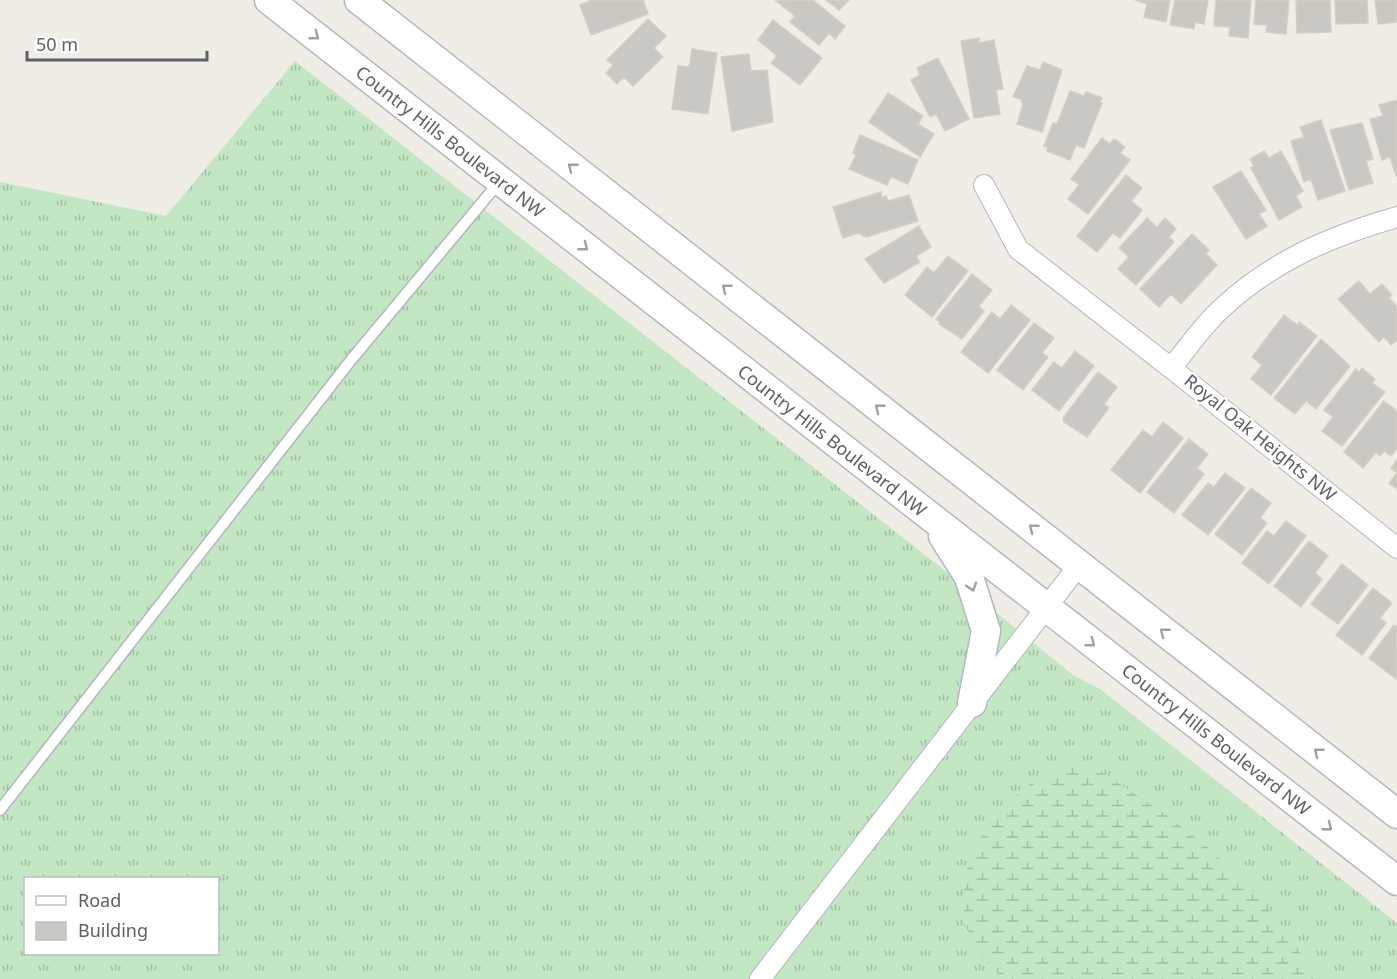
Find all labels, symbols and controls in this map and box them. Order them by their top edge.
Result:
scale bar [27,24,207,62]
one-way arrow [308,29,319,40]
text: 50 m [36,32,78,56]
street label: Country Hills Boulevard NW [351,60,550,223]
one-way arrow [568,164,579,175]
one-way arrow [577,239,588,250]
one-way arrow [722,284,733,295]
street label: Country Hills Boulevard NW [733,359,932,522]
street label: Royal Oak Heights NW [1180,368,1342,506]
one-way arrow [875,405,886,416]
one-way arrow [1028,525,1039,536]
one-way arrow [965,581,978,592]
one-way arrow [1160,628,1171,639]
one-way arrow [1084,636,1095,647]
street label: Country Hills Boulevard NW [1117,658,1316,821]
one-way arrow [1314,748,1325,759]
one-way arrow [1321,820,1332,831]
legend [24,877,219,955]
text: Road [78,888,121,912]
text: Building [78,918,148,942]

